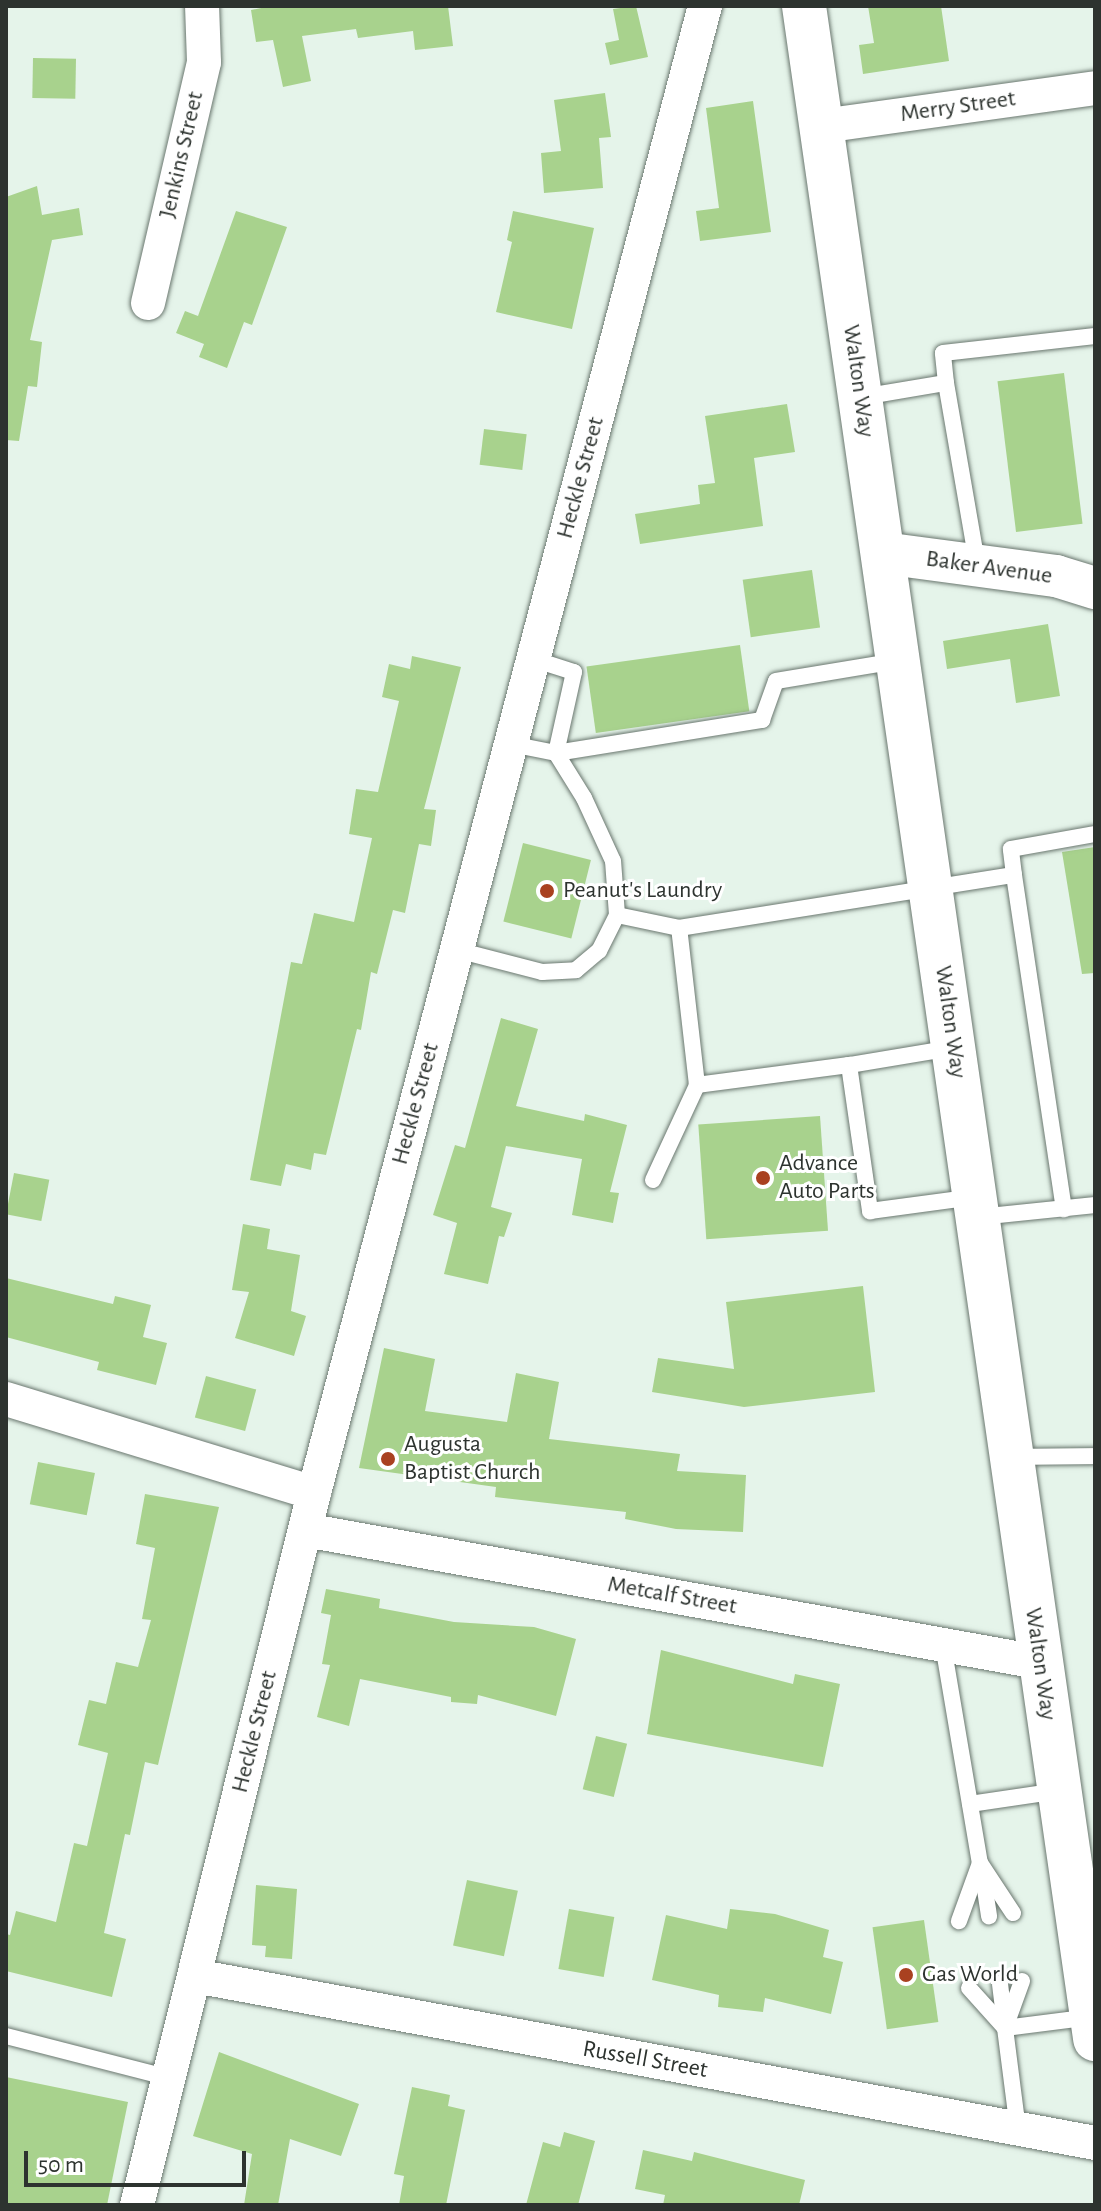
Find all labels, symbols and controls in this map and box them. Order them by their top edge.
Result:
street label: Merry Street [899,85,1017,129]
street label: Jenkins Street [153,89,211,221]
street label: Walton Way [836,323,880,439]
street label: Heckle Street [551,414,611,542]
street label: Baker Avenue [924,545,1054,591]
place label: Peanut's Laundry [563,877,722,905]
marker: Peanut's Laundry [538,882,556,900]
street label: Walton Way [928,964,972,1080]
street label: Heckle Street [386,1040,446,1168]
place label: Advance Auto Parts [779,1150,875,1206]
marker: Advance Auto Parts [754,1169,772,1187]
place label: Augusta Baptist Church [404,1431,541,1487]
marker: Augusta Baptist Church [379,1450,397,1468]
street label: Metcalf Street [605,1570,739,1622]
street label: Walton Way [1018,1606,1062,1722]
street label: Heckle Street [226,1668,284,1796]
place label: Gas World [922,1961,1018,1989]
marker: Gas World [897,1966,915,1984]
street label: Russell Street [580,2035,710,2085]
scale bar [28,2135,250,2185]
text: 50 m [38,2153,84,2177]

